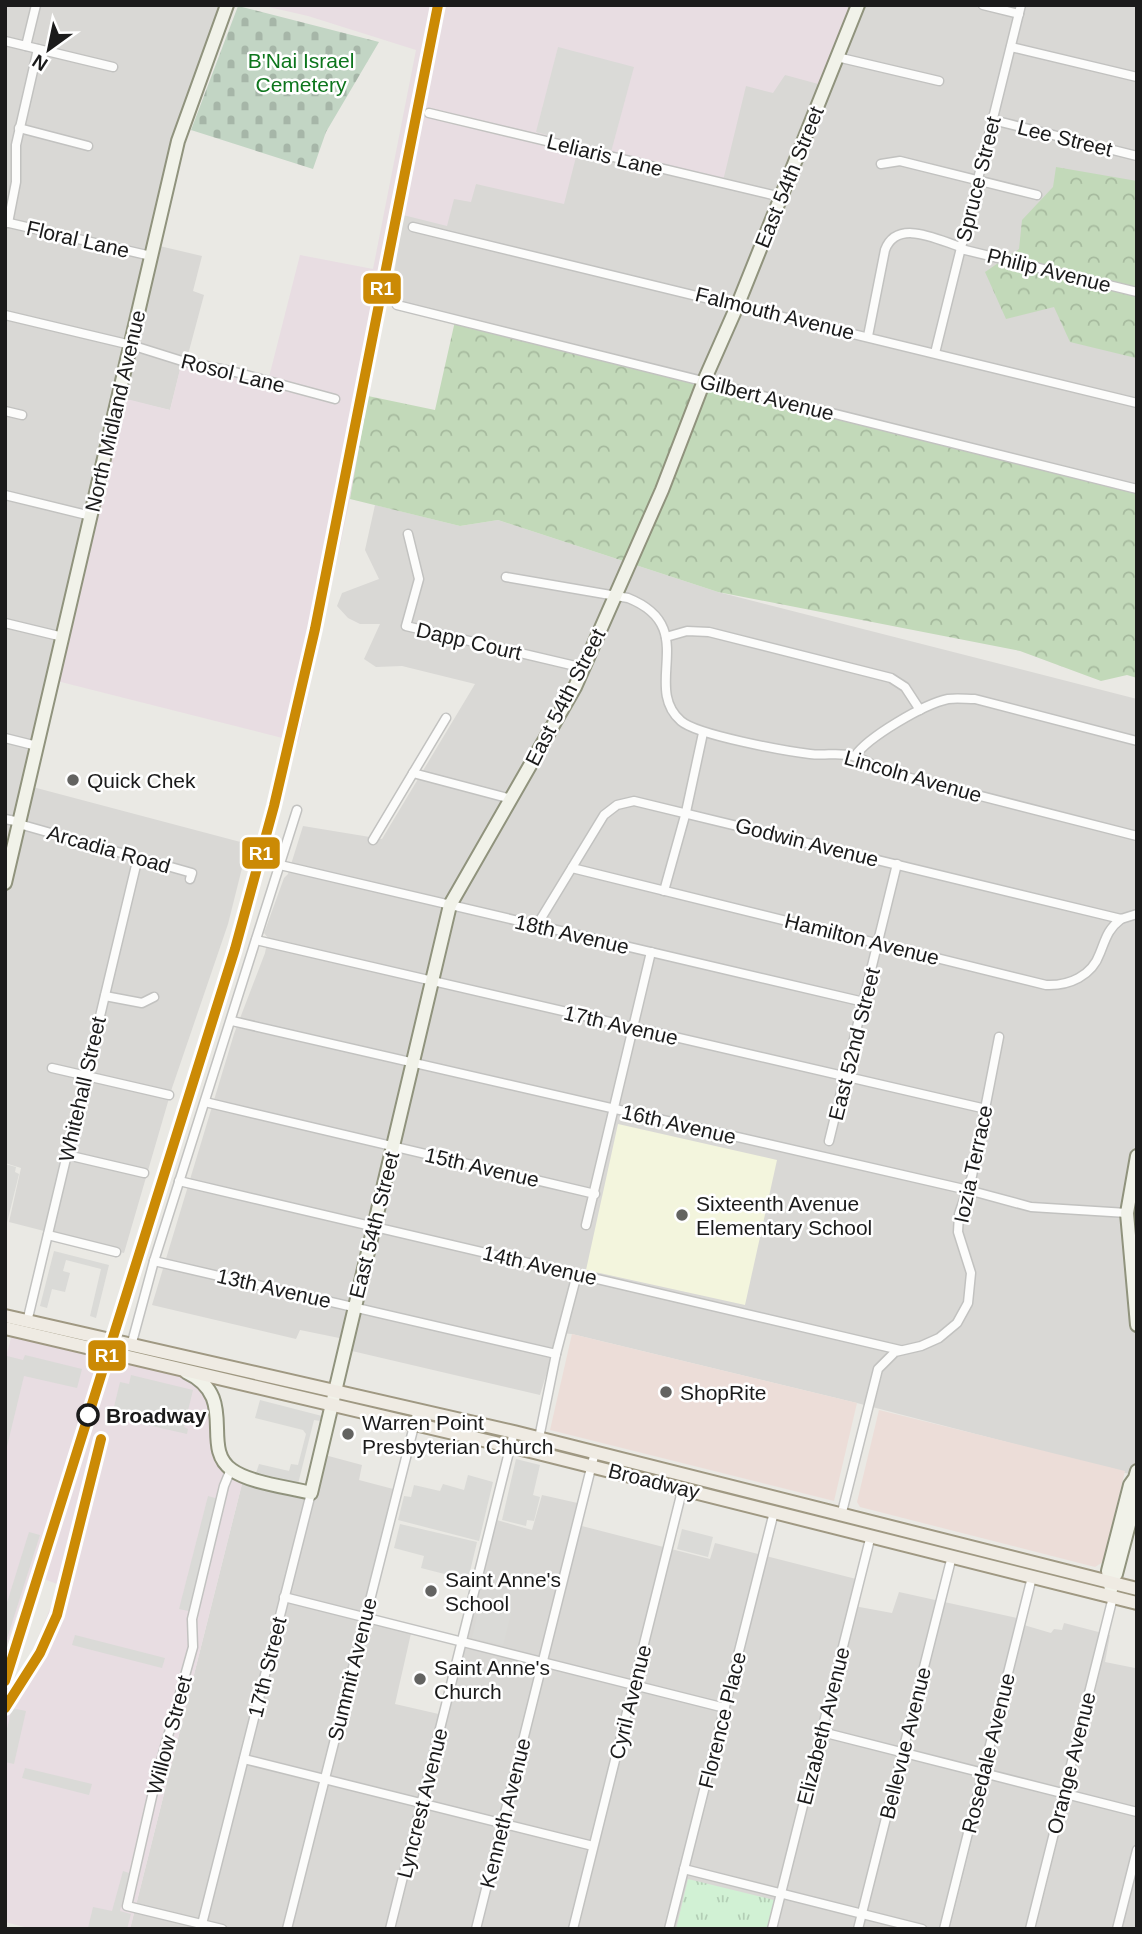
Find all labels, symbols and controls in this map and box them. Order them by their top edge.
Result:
north arrow [14,14,84,84]
park label: B'Nai Israel Cemetery [248,49,354,96]
text: N [29,50,51,75]
street label: East 54th Street [750,103,828,251]
street label: Spruce Street [951,114,1005,244]
street label: Lee Street [1015,115,1115,161]
street label: Leliaris Lane [544,129,666,181]
street label: Floral Lane [24,216,132,262]
street label: Philip Avenue [985,243,1113,297]
line badge: R1 [362,272,402,305]
text: R1 [370,278,395,299]
street label: Falmouth Avenue [693,282,857,344]
street label: North Midland Avenue [81,308,149,514]
street label: Rosol Lane [179,349,287,397]
street label: Gilbert Avenue [698,369,836,425]
street label: Dapp Court [414,618,524,664]
street label: East 54th Street [521,625,610,769]
street label: Lincoln Avenue [842,745,984,807]
place label: Quick Chek [87,769,196,792]
marker: Quick Chek [65,772,81,788]
street label: Godwin Avenue [733,813,881,871]
street label: Arcadia Road [45,820,173,878]
line badge: R1 [241,836,281,870]
text: R1 [249,843,274,864]
street label: Hamilton Avenue [782,909,942,969]
street label: 18th Avenue [513,910,631,958]
street label: East 52nd Street [824,965,884,1123]
street label: 17th Avenue [562,1001,680,1049]
street label: Whitehall Street [54,1014,110,1164]
street label: 16th Avenue [620,1100,738,1148]
street label: Iozia Terrace [949,1103,997,1225]
street label: 15th Avenue [423,1143,541,1191]
street label: East 54th Street [345,1149,403,1301]
place label: Sixteenth Avenue Elementary School [696,1192,872,1239]
marker: Sixteenth Avenue Elementary School [674,1207,690,1223]
street label: 14th Avenue [481,1241,599,1289]
street label: 13th Avenue [215,1264,333,1312]
line badge: R1 [87,1339,127,1372]
text: R1 [95,1345,120,1366]
place label: ShopRite [680,1381,766,1404]
marker: ShopRite [658,1384,674,1400]
marker: Broadway [77,1404,99,1426]
place label: Broadway [106,1404,207,1427]
place label: Warren Point Presbyterian Church [362,1411,553,1458]
marker: Warren Point Presbyterian Church [340,1426,356,1442]
street label: Broadway [606,1459,703,1504]
place label: Saint Anne's School [445,1568,561,1615]
marker: Saint Anne's School [423,1583,439,1599]
street label: Summit Avenue [323,1595,381,1743]
street label: 17th Street [243,1614,291,1720]
street label: Cyril Avenue [605,1642,655,1762]
street label: Elizabeth Avenue [792,1645,854,1807]
street label: Florence Place [694,1649,750,1791]
place label: Saint Anne's Church [434,1656,550,1703]
street label: Bellevue Avenue [875,1664,935,1822]
marker: Saint Anne's Church [412,1671,428,1687]
street label: Rosedale Avenue [957,1671,1019,1835]
street label: Willow Street [142,1673,196,1797]
street label: Orange Avenue [1042,1690,1100,1836]
street label: Lyncrest Avenue [392,1725,452,1881]
street label: Kenneth Avenue [475,1736,535,1890]

